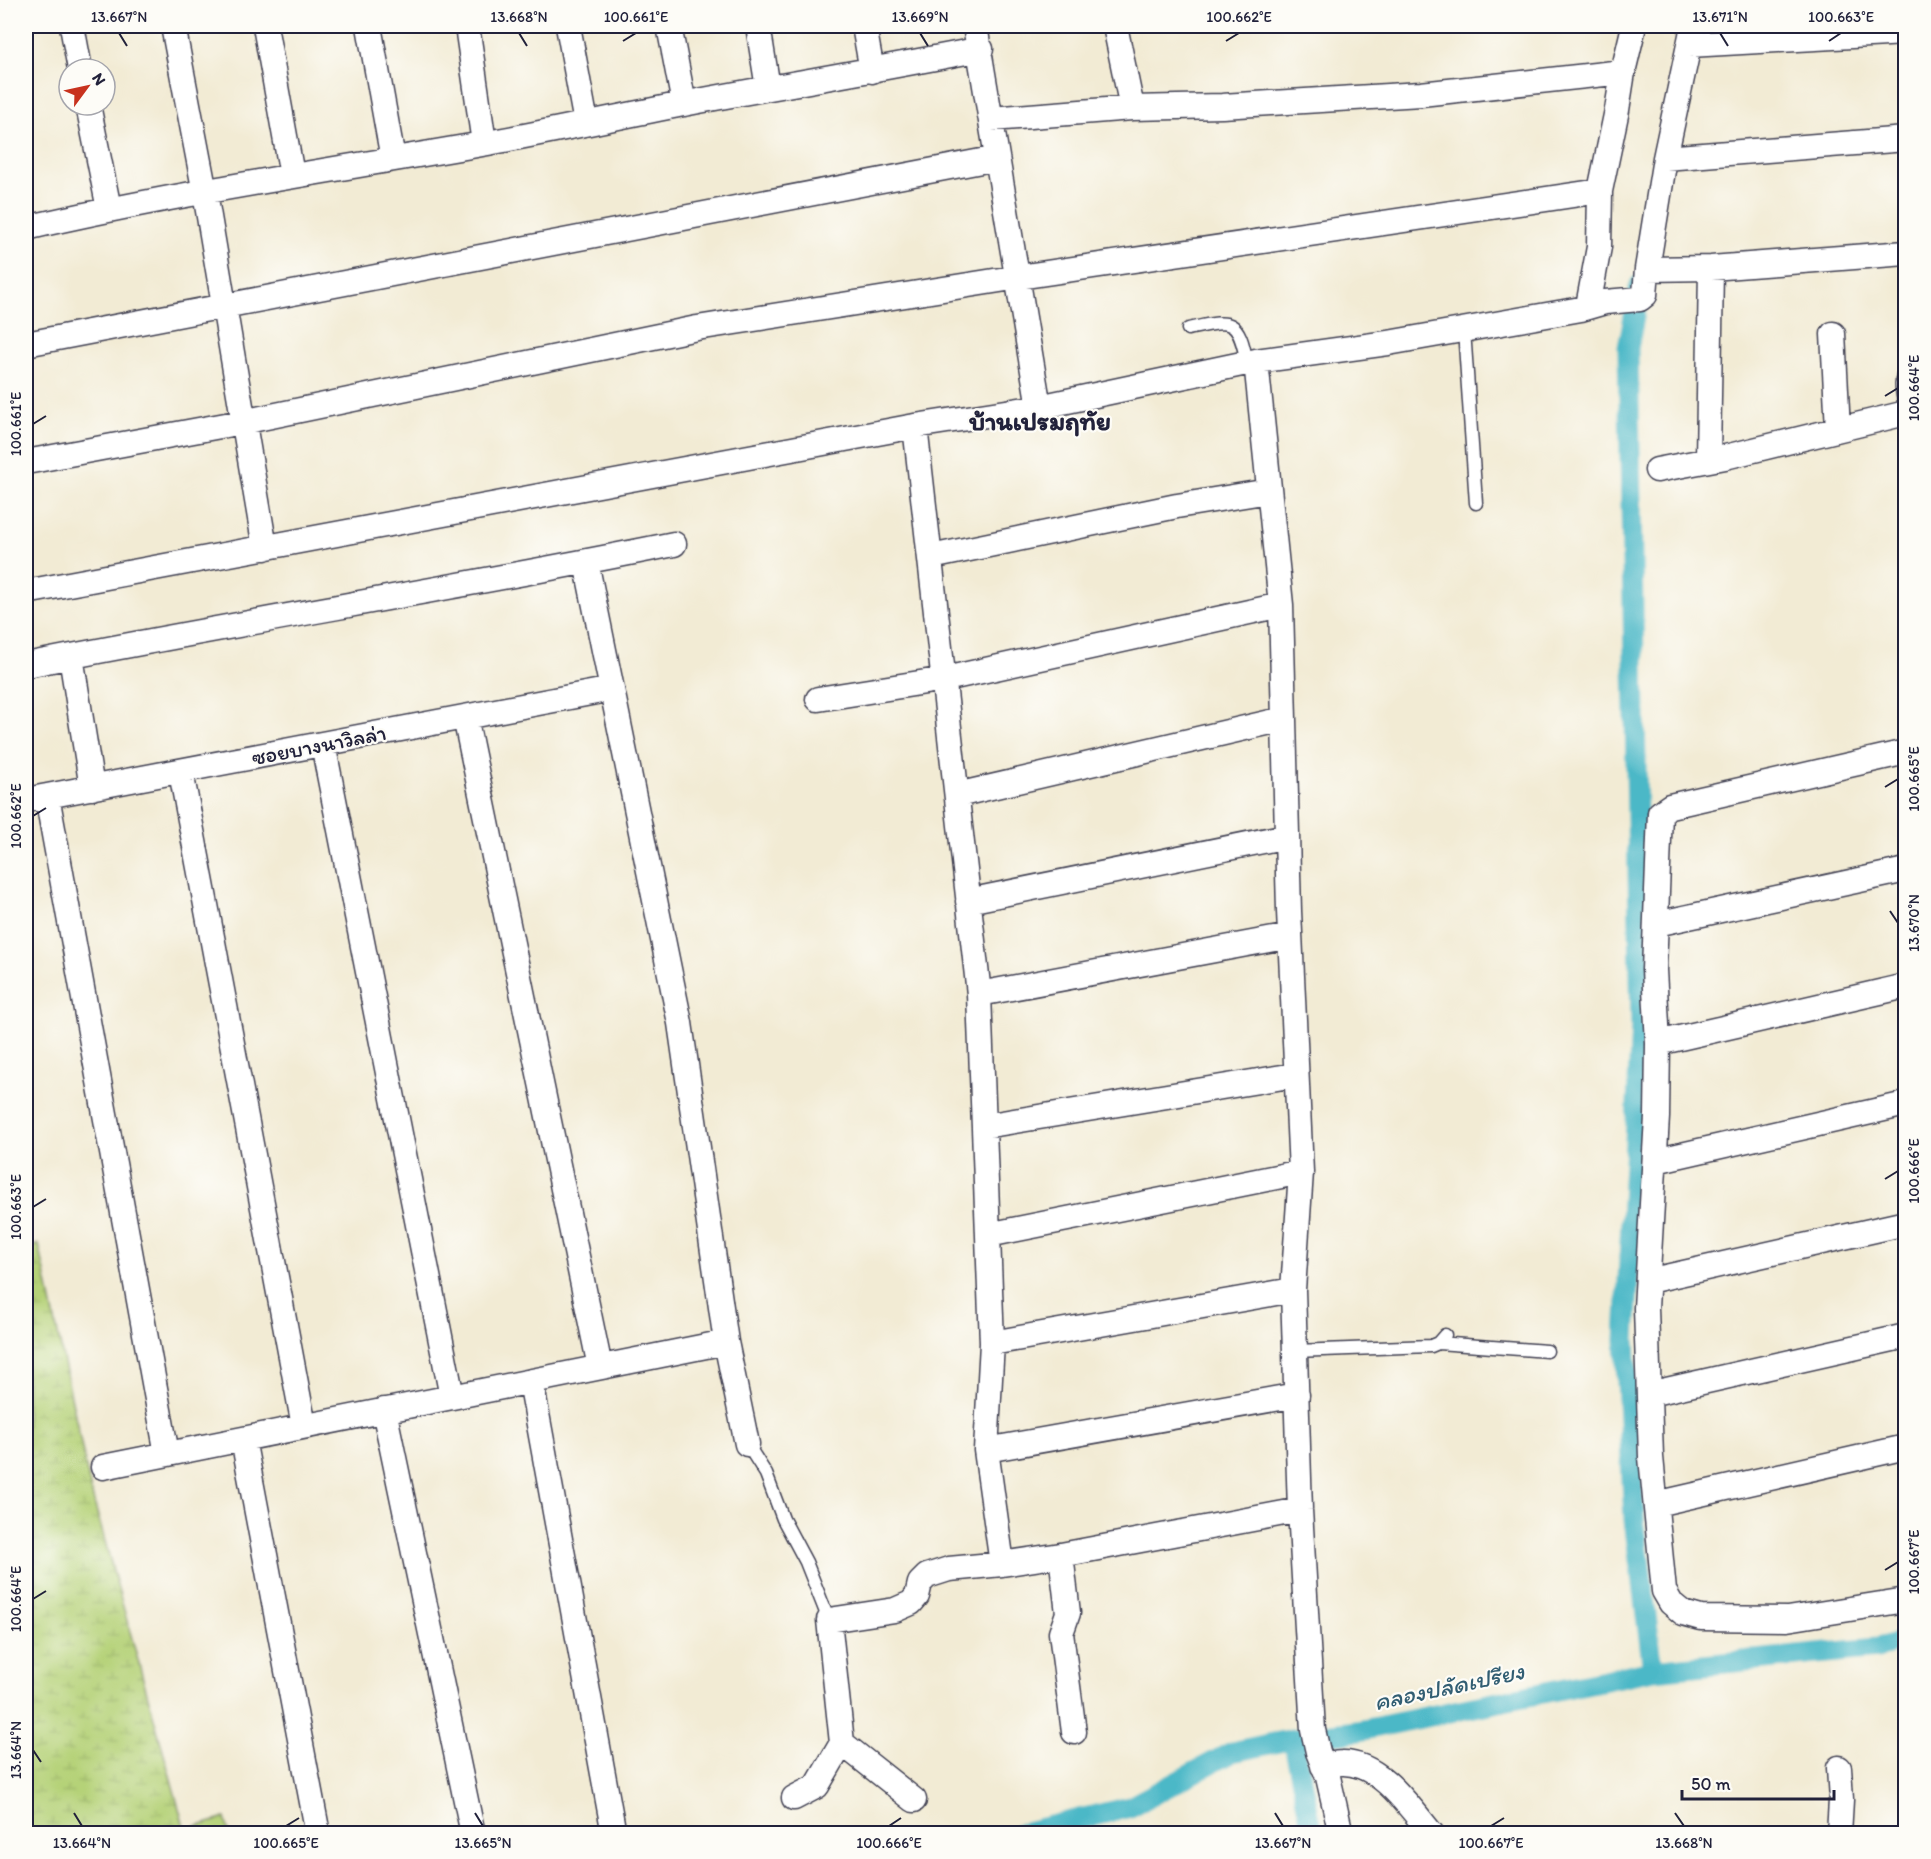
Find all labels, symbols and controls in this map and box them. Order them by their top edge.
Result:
text: 13.667°N [91,8,147,26]
text: 13.668°N [490,8,548,26]
text: 100.661°E [604,8,668,26]
text: 13.669°N [891,8,949,26]
text: 100.662°E [1206,8,1272,26]
text: 13.671°N [1692,8,1748,26]
text: 100.663°E [1808,8,1874,26]
north arrow [57,57,117,117]
text: N [88,69,110,89]
text: 100.664°E [1905,355,1923,421]
text: 100.661°E [7,392,25,456]
district label: บ้านเปรมฤทัย [968,405,1111,437]
street label: ซอยบางนาวิลล่า [249,719,389,771]
text: 100.665°E [1905,746,1923,812]
text: 100.662°E [7,783,25,849]
text: 13.670°N [1905,894,1923,952]
text: 100.666°E [1905,1138,1923,1204]
text: 100.663°E [7,1174,25,1240]
text: 100.667°E [1905,1529,1923,1595]
text: 100.664°E [7,1566,25,1632]
water label: คลองปลัดเปรียง [1371,1656,1527,1716]
text: 13.664°N [7,1721,25,1779]
scale bar [1682,1763,1834,1801]
text: 50 m [1691,1773,1731,1795]
text: 13.664°N [53,1834,111,1852]
text: 100.665°E [253,1834,319,1852]
text: 13.665°N [454,1834,512,1852]
text: 100.666°E [856,1834,922,1852]
text: 13.667°N [1255,1834,1311,1852]
text: 100.667°E [1458,1834,1524,1852]
text: 13.668°N [1655,1834,1713,1852]

